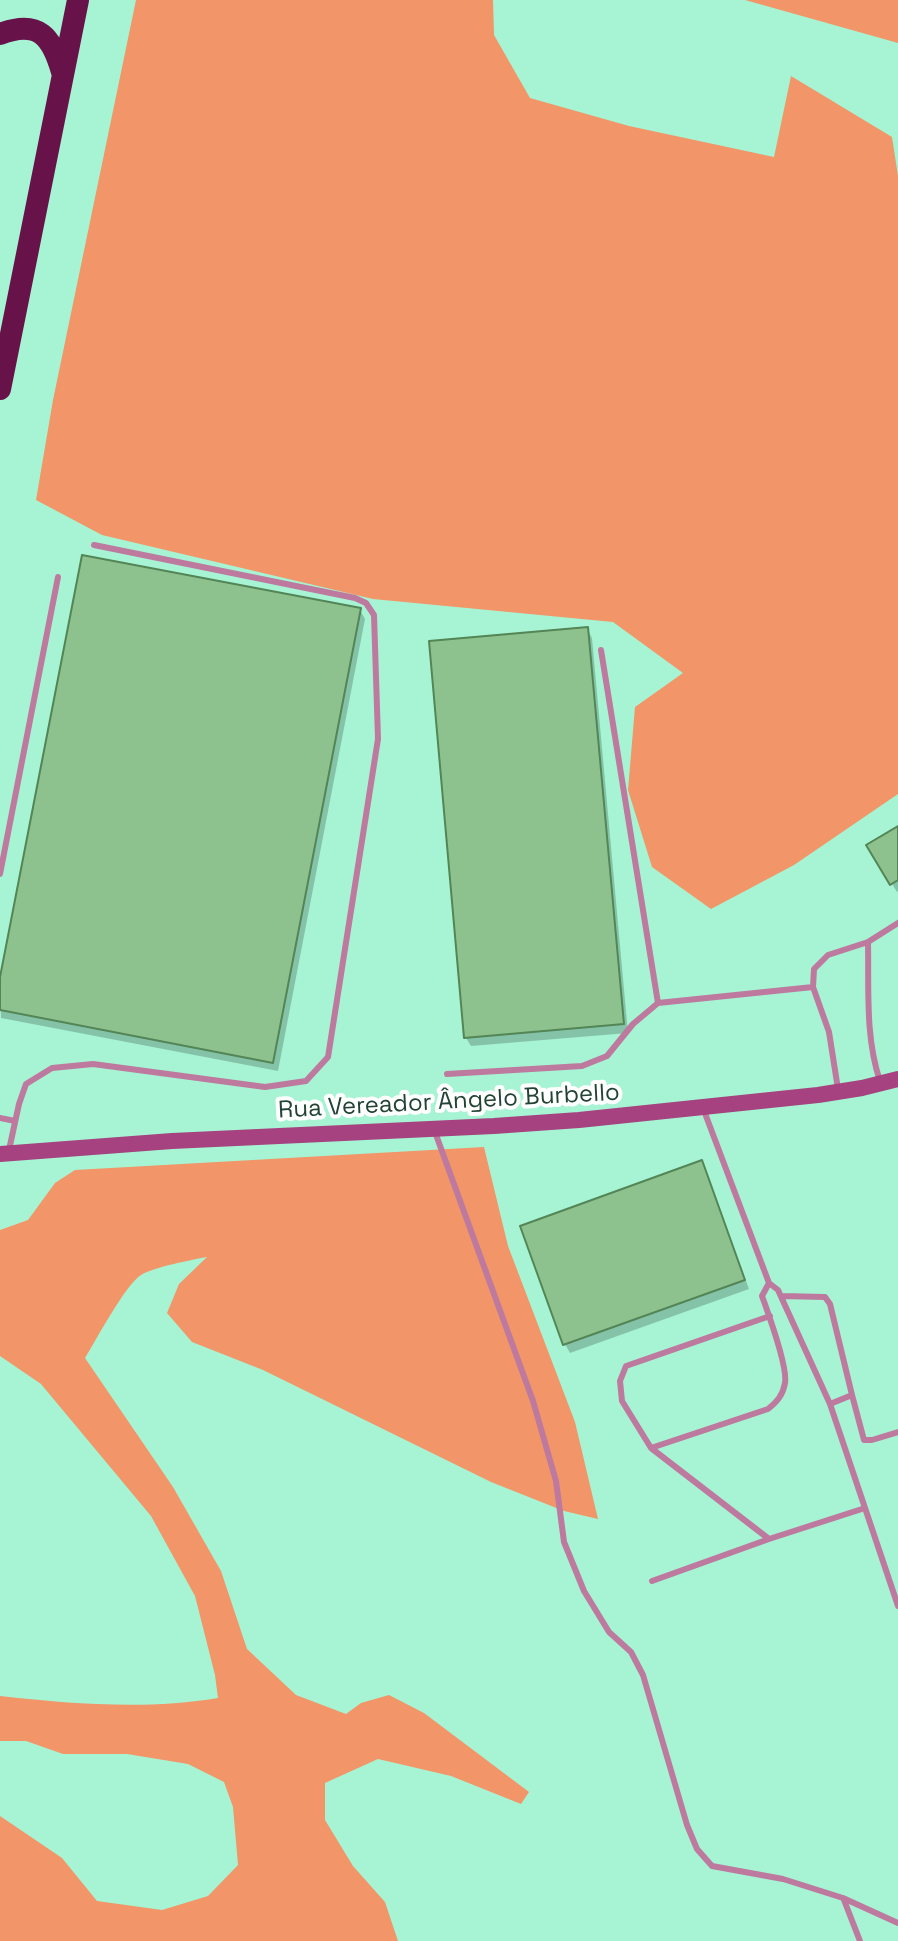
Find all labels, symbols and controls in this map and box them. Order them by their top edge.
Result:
street label: Rua Vereador Ângelo Burbello [278,1079,620,1125]

